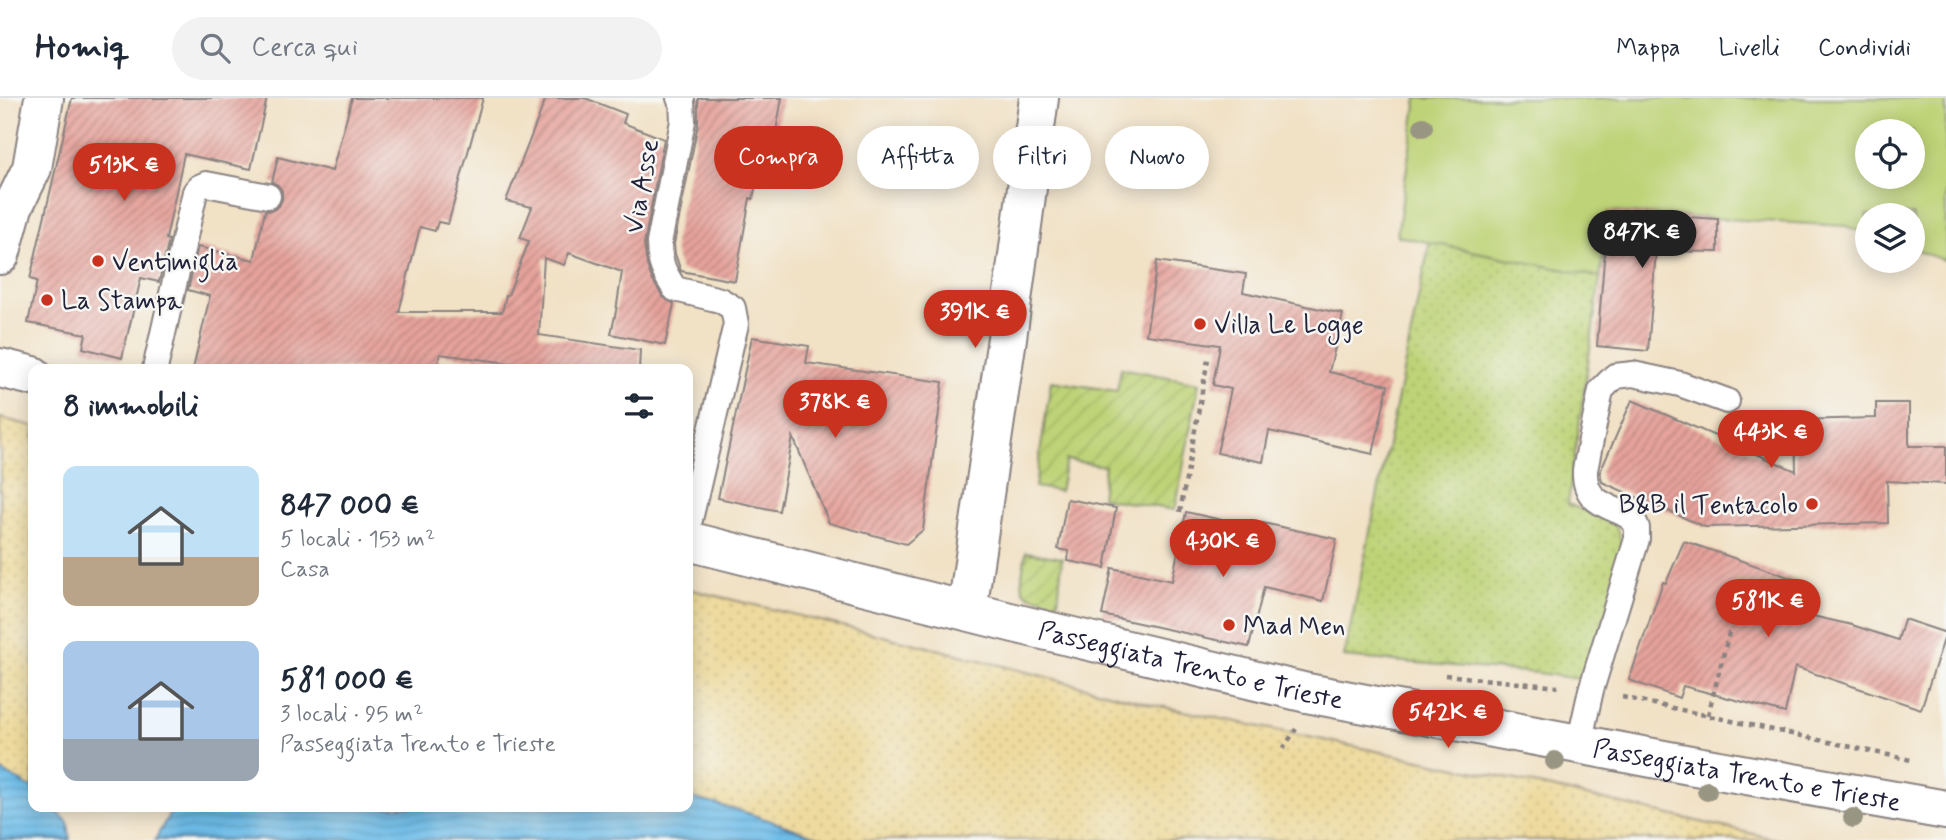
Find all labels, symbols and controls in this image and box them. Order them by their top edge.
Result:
search box [172,17,662,80]
text: Homiq [35,26,130,70]
icon: search [196,29,234,67]
text: Cerca qui [252,31,358,65]
text: Mappa [1616,33,1680,64]
text: Livelli [1718,33,1780,64]
text: Condividi [1818,33,1911,64]
map controls [1855,119,1925,273]
button: locate [1855,119,1925,189]
chip: Compra [714,126,843,189]
chip: Affitta [857,126,979,189]
chip: Filtri [993,126,1091,189]
chip: Nuovo [1105,126,1209,189]
street label: Via Asse [618,136,668,236]
pin: 513K € [67,144,181,203]
text: 513K € [89,151,159,181]
button: layers [1855,203,1925,273]
pin: 847K € [1585,211,1699,270]
text: 847K € [1603,218,1681,248]
place label: Ventimiglia [112,246,239,283]
marker: Ventimiglia [90,253,106,269]
place label: La Stampa [61,285,182,319]
pin: 391K € [918,290,1032,350]
marker: La Stampa [39,292,55,308]
text: 391K € [940,298,1010,328]
place label: Villa Le Logge [1214,309,1364,345]
marker: Villa Le Logge [1192,316,1208,332]
pin: 378K € [778,380,892,440]
text: 8 immobili [63,387,199,426]
icon: filters [620,387,658,425]
text: 378K € [799,388,871,418]
pin: 443K € [1714,410,1828,470]
text: 443K € [1734,418,1808,448]
text: 847 000 € [280,486,420,525]
place label: B&B il Tentacolo [1619,489,1798,523]
icon: home [119,494,203,578]
marker: B&B il Tentacolo [1804,496,1820,512]
pin: 430K € [1166,519,1280,579]
text: 5 locali · 153 m² [280,525,435,555]
text: 430K € [1186,527,1260,557]
text: Casa [280,555,330,585]
pin: 581K € [1711,580,1825,639]
text: 581K € [1732,587,1804,617]
place label: Mad Men [1243,610,1345,644]
street label: Passeggiata Trento e Trieste [1035,614,1346,718]
marker: Mad Men [1221,617,1237,633]
text: 581 000 € [280,661,414,700]
icon: home [119,669,203,753]
pin: 542K € [1391,690,1505,750]
text: 542K € [1408,698,1488,728]
text: 3 locali · 95 m² [280,700,423,730]
text: Passeggiata Trento e Trieste [280,730,556,760]
street label: Passeggiata Trento e Trieste [1590,732,1903,821]

